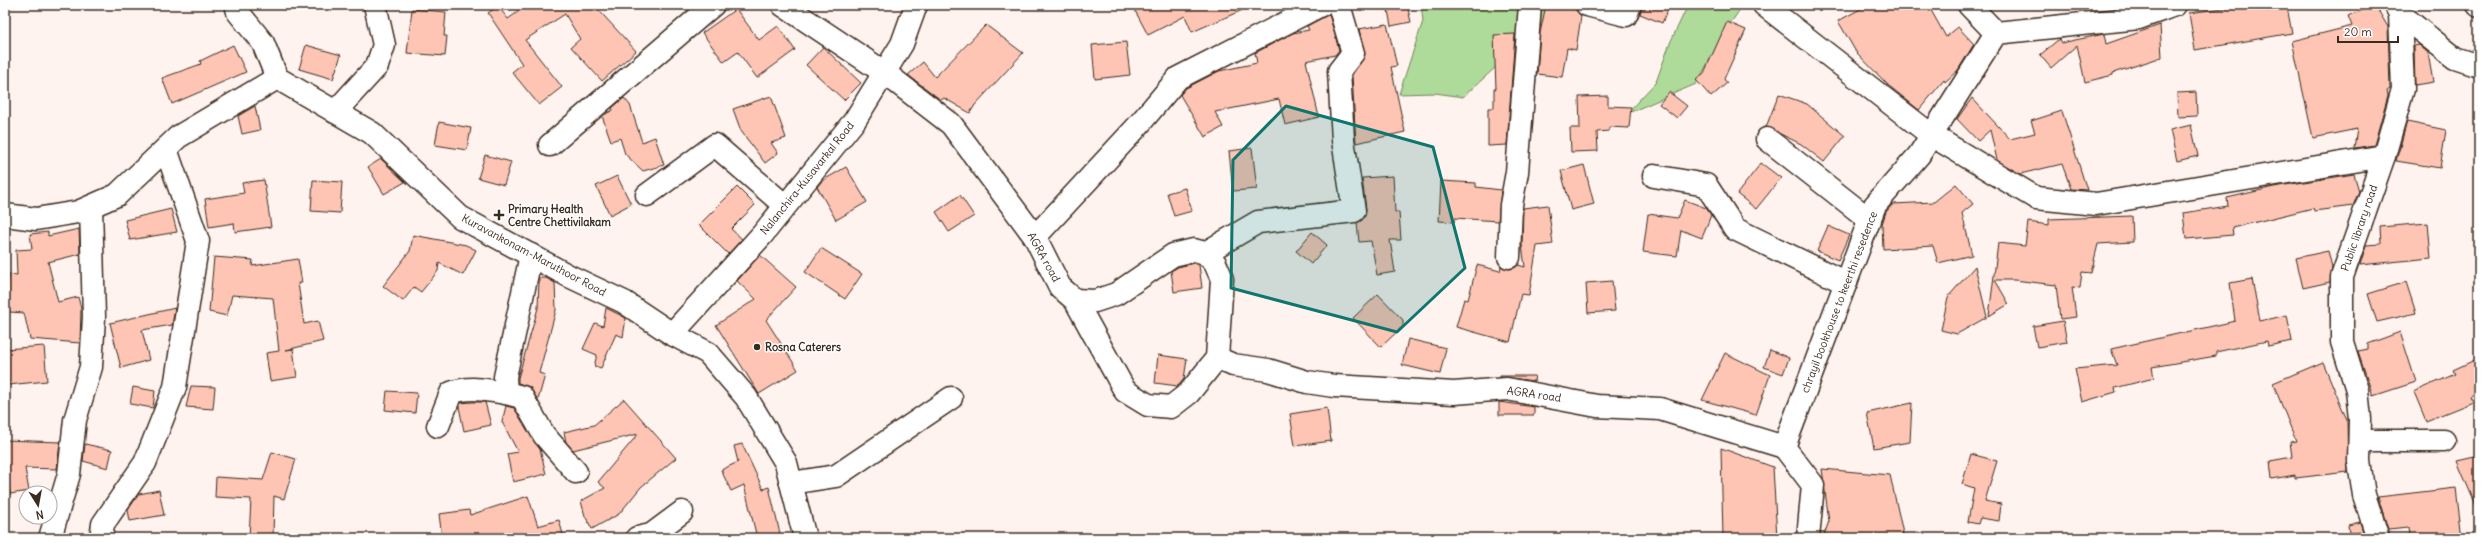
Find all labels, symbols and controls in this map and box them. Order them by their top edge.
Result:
scale bar [2338,18,2398,44]
text: 20 m [2344,24,2372,39]
street label: Nalanchira-Kusavarkal Road [757,118,857,237]
street label: Public library road [2338,182,2381,273]
place label: Primary Health Centre Chettivilakam [508,202,611,229]
marker: Primary Health Centre Chettivilakam [493,209,505,221]
street label: chrayil bookhouse to keerthi resedence [1798,209,1880,395]
street label: Kuravankonam-Maruthoor Road [459,211,609,299]
street label: AGRA road [1025,230,1064,285]
place label: Rosna Caterers [765,340,841,354]
marker: Rosna Caterers [752,342,762,352]
street label: AGRA road [1506,383,1563,405]
north arrow [18,485,58,525]
text: N [35,507,45,522]

